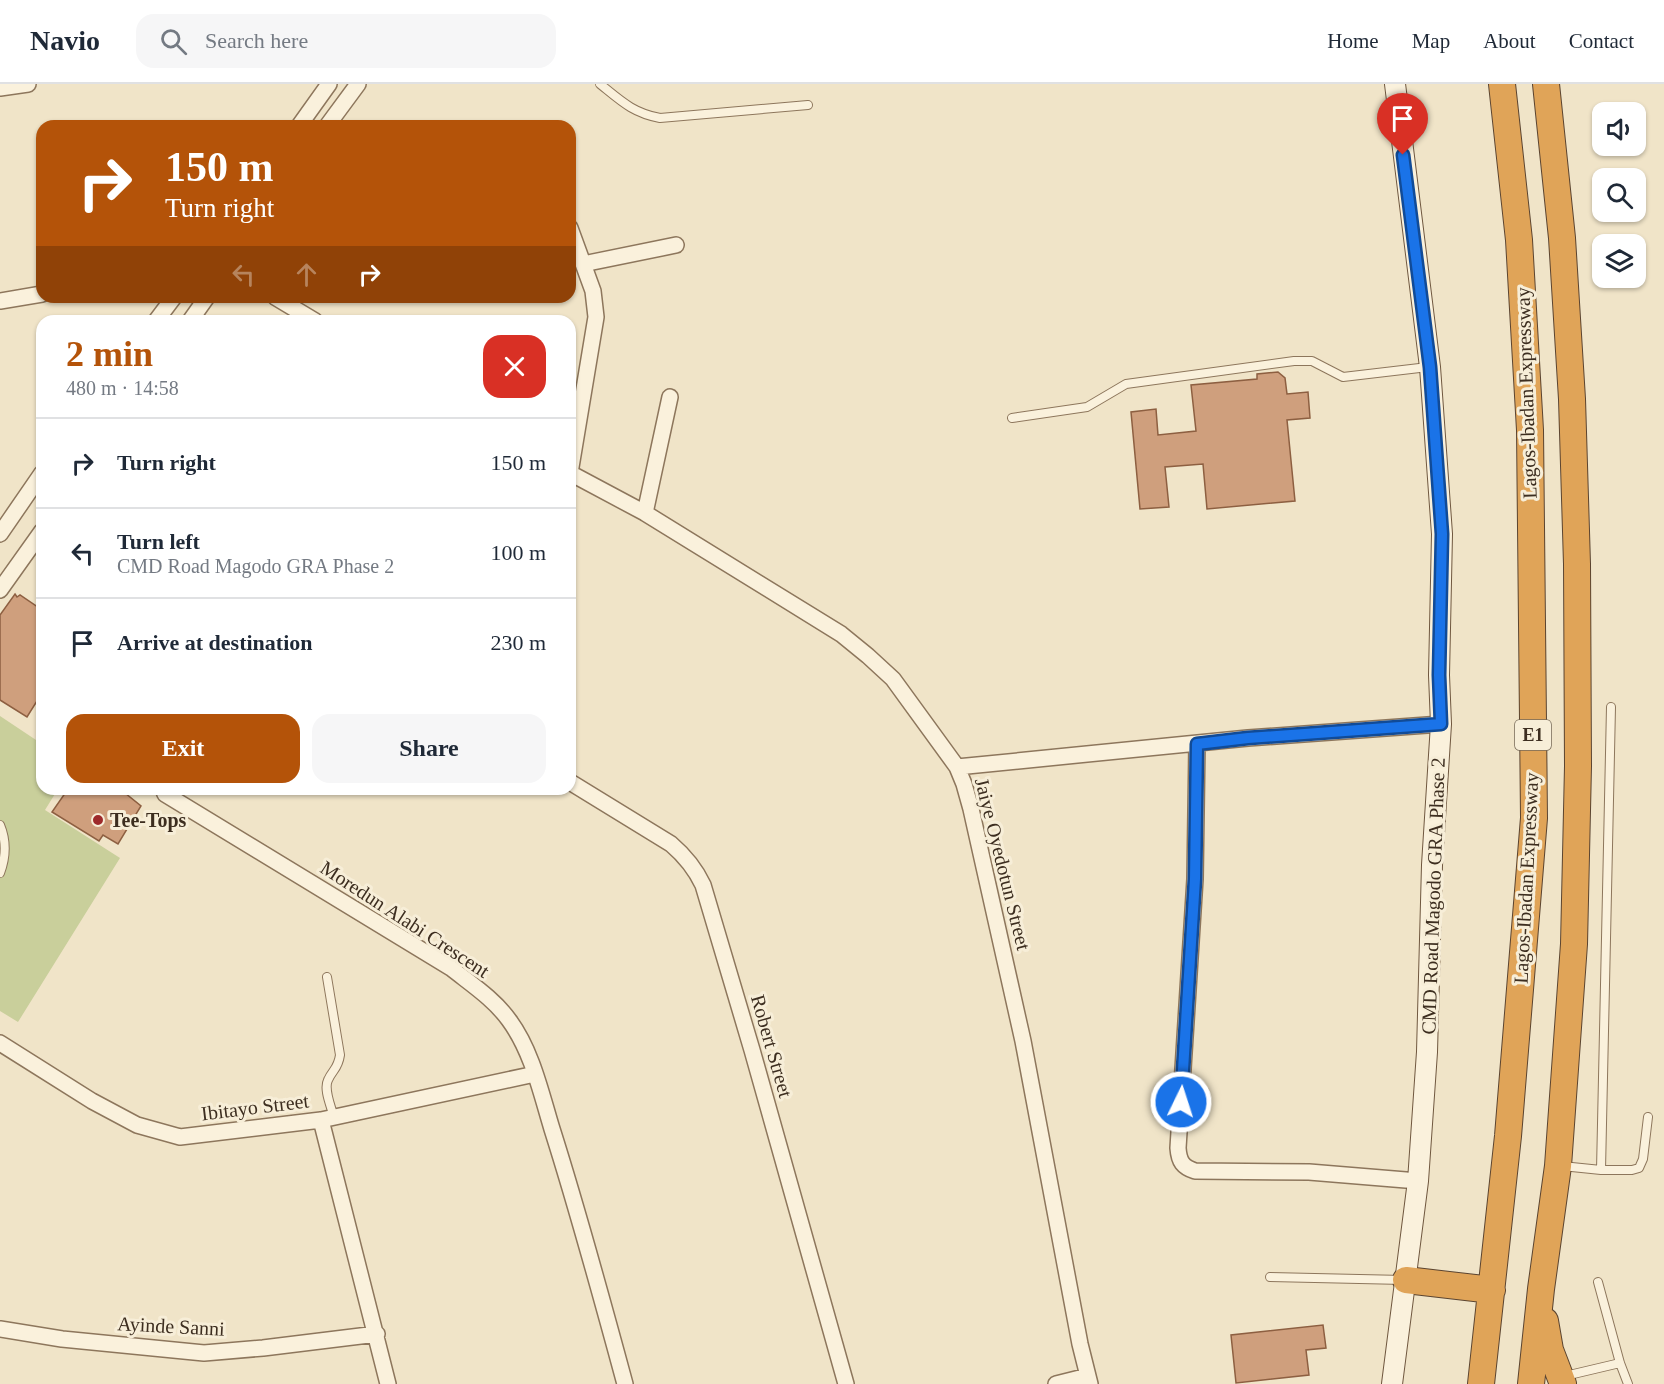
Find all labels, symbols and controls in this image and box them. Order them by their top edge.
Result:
search box [136,14,556,68]
text: Navio [30,25,100,56]
icon: search [157,25,190,58]
text: Search here [205,28,308,53]
text: Home [1327,29,1379,53]
text: Map [1412,29,1450,53]
text: About [1483,29,1536,53]
text: Contact [1569,29,1634,53]
pin [1377,93,1428,155]
icon: arrive [1386,102,1419,135]
map controls [1592,102,1646,288]
button: sound [1592,102,1646,156]
icon: right [66,144,144,222]
text: 150 m [165,144,274,190]
button: search [1592,168,1646,222]
text: Turn right [165,193,274,223]
button: layers [1592,234,1646,288]
icon: left [227,258,260,291]
icon: ahead [290,258,323,291]
icon: right [353,258,386,291]
street label: Lagos-Ibadan Expressway [1511,287,1542,499]
text: 2 min [66,334,153,374]
button: close [483,335,546,398]
text: 480 m · 14:58 [66,377,179,399]
icon: right [66,447,99,480]
text: Turn right [117,450,216,475]
text: 150 m [490,450,546,475]
text: Turn left [117,529,200,554]
icon: left [66,537,99,570]
text: 100 m [490,540,546,565]
text: CMD Road Magodo GRA Phase 2 [117,555,394,577]
icon: arrive [66,627,99,660]
text: Arrive at destination [117,630,313,655]
text: 230 m [490,630,546,655]
button: Exit [66,714,300,783]
button: Share [312,714,546,783]
road number: E1 [1515,720,1551,750]
street label: CMD Road Magodo GRA Phase 2 [1417,757,1450,1035]
street label: Lagos-Ibadan Expressway [1509,772,1544,984]
street label: Jaiye Oyedotun Street [970,776,1035,953]
place label: Tee-Tops [110,809,187,832]
marker: Tee-Tops [91,813,105,827]
street label: Moredun Alabi Crescent [317,856,494,982]
street label: Robert Street [747,992,797,1100]
position arrow [1149,1070,1213,1134]
street label: Ibitayo Street [200,1089,311,1126]
street label: Ayinde Sanni [117,1312,226,1341]

